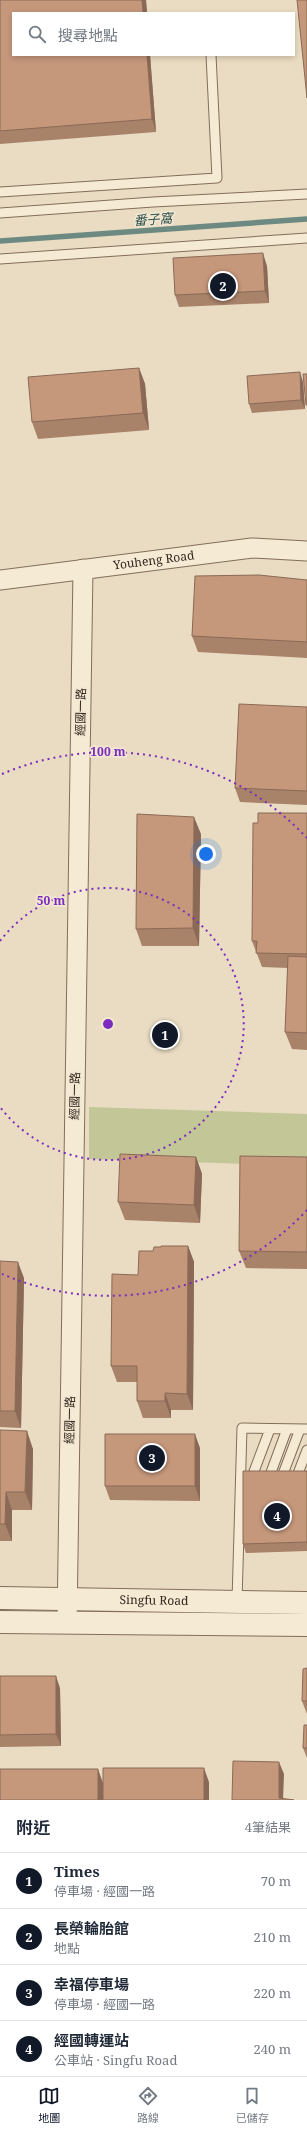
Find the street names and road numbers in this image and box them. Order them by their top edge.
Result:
street label: Youheng Road [111,546,196,574]
street label: 經國一路 [72,688,89,736]
street label: 經國一路 [66,1072,83,1120]
street label: 經國一路 [61,1396,78,1444]
street label: Singfu Road [119,1591,189,1609]

